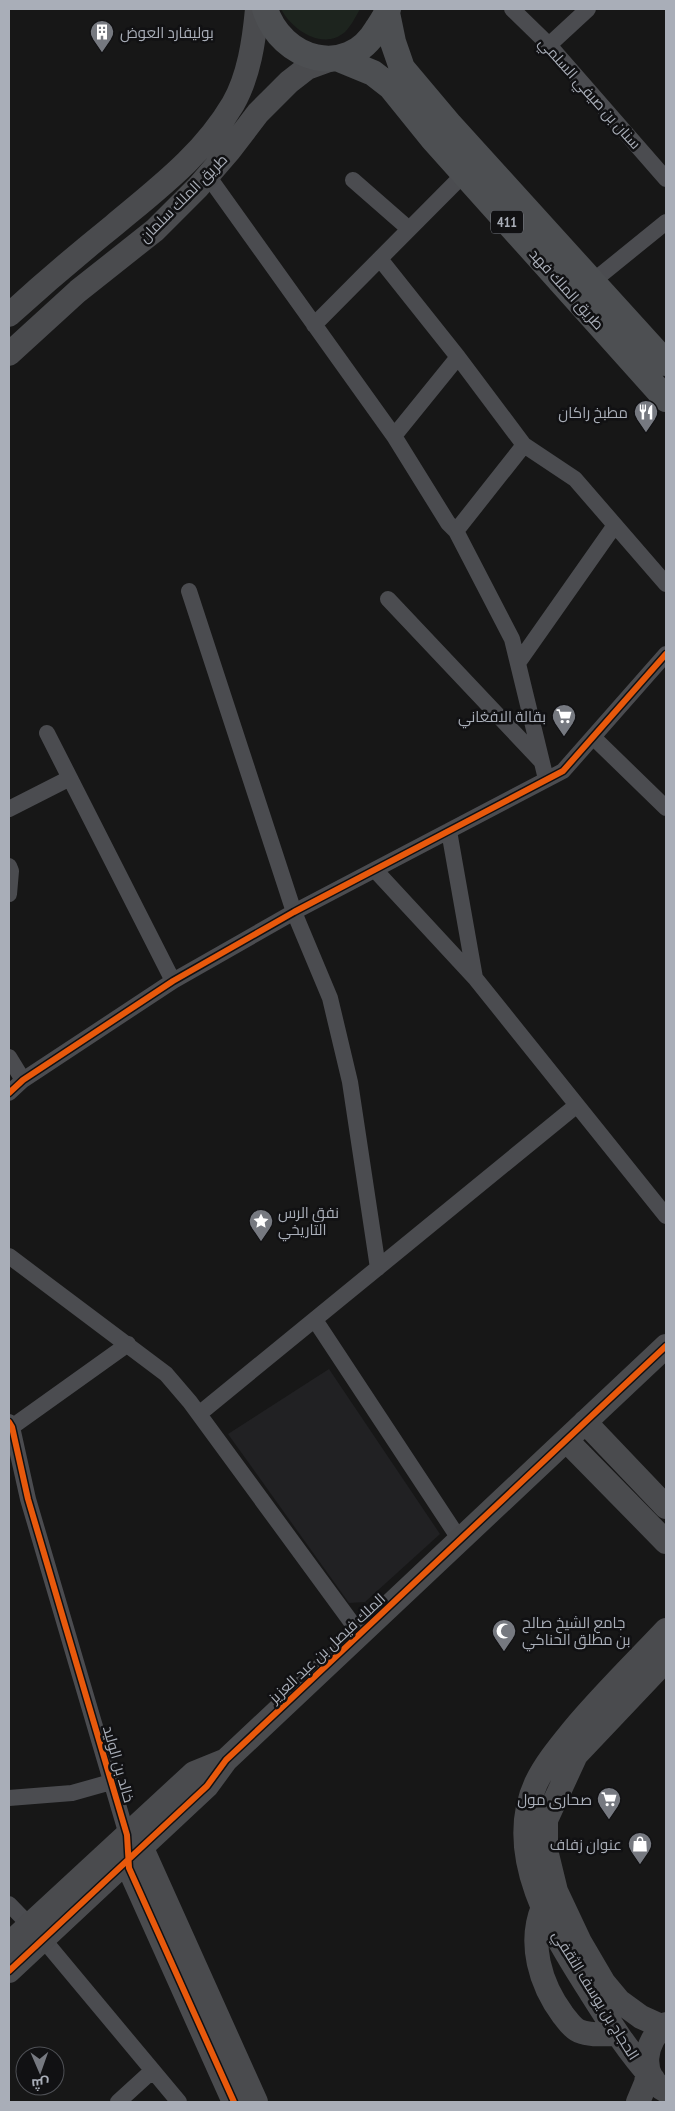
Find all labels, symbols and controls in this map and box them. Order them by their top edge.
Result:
building icon: بوليفارد العوض [89,19,115,53]
place label: بوليفارد العوض [120,23,214,43]
street label: سنان بن صيفي السلمي [533,33,645,155]
street label: طريق الملك سلمان [135,150,232,247]
road number: 411 [491,210,523,233]
street label: طريق الملك فهد [525,244,608,334]
restaurant icon: مطبخ راكان [633,399,659,433]
place label: مطبخ راكان [558,403,628,424]
supermarket icon: بقالة الافغاني [551,703,577,737]
place label: بقالة الافغاني [458,707,546,729]
place label: نفق الرس التاريخي [278,1203,339,1242]
place icon: نفق الرس التاريخي [248,1208,274,1242]
street label: الملك فيصل بن عبد العزيز [264,1589,390,1708]
place label: جامع الشيخ صالح بن مطلق الحناكي [522,1613,630,1652]
mosque icon: جامع الشيخ صالح بن مطلق الحناكي [491,1618,517,1652]
street label: خالد بن الوليد [98,1723,139,1805]
supermarket icon: صحارى مول [596,1786,622,1820]
place label: صحارى مول [517,1790,592,1810]
shop icon: عنوان زفاف [627,1831,653,1865]
place label: عنوان زفاف [550,1835,622,1855]
street label: الحجاج بن يوسف الثقفي [546,1927,644,2065]
north arrow [15,2046,65,2096]
text: ش [31,2075,50,2093]

